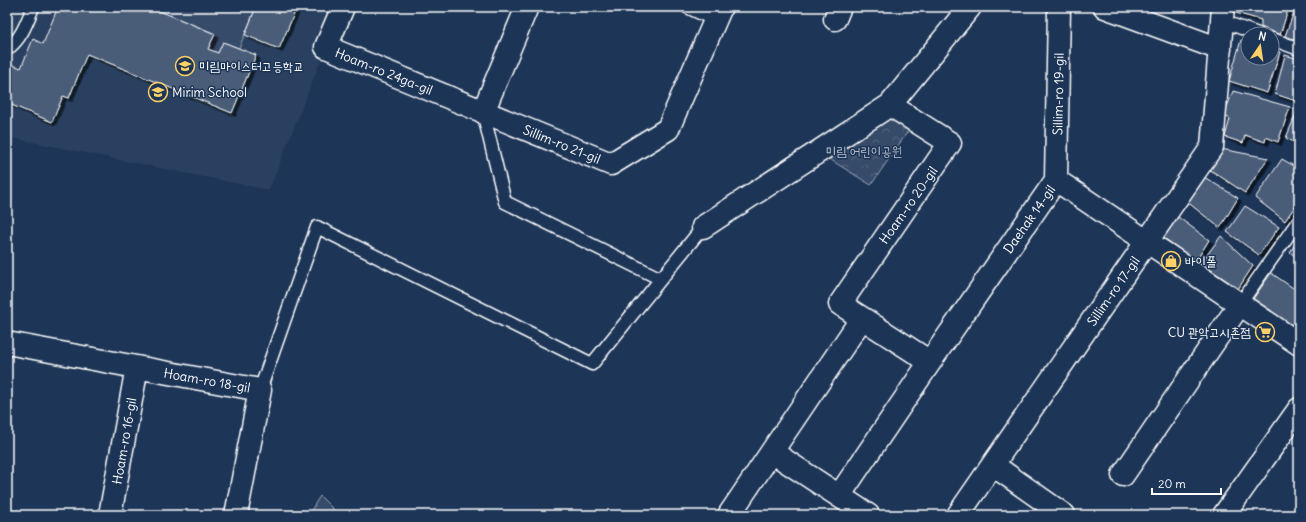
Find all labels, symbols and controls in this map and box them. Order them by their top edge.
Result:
north arrow [1240,26,1280,66]
text: N [1257,29,1268,44]
street label: Hoam-ro 24ga-gil [332,44,435,99]
street label: Sillim-ro 19-gil [1049,53,1068,135]
school or university icon: 미림마이스터고등학교 [174,55,196,77]
place label: 미림마이스터고등학교 [199,58,304,75]
school or university icon: Mirim School [147,81,169,103]
place label: Mirim School [172,84,247,101]
street label: Sillim-ro 21-gil [521,121,603,168]
park label: 미림 어린이공원 [826,143,902,160]
street label: Hoam-ro 20-gil [875,163,941,247]
street label: Daehak 14-gil [1000,182,1059,257]
shop icon: 바이폴 [1160,250,1182,272]
street label: Sillim-ro 17-gil [1083,253,1144,329]
place label: 바이폴 [1185,253,1216,270]
supermarket icon: CU 관악고시촌점 [1254,321,1276,343]
place label: CU 관악고시촌점 [1168,324,1251,341]
street label: Hoam-ro 18-gil [162,365,252,396]
street label: Hoam-ro 16-gil [109,396,140,486]
scale bar [1152,470,1221,496]
text: 20 m [1158,476,1186,491]

